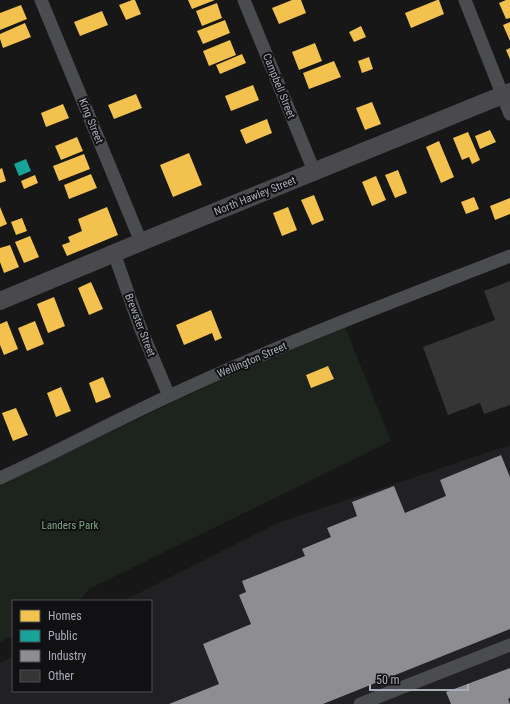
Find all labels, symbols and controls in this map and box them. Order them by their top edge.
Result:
street label: Campbell Street [260,52,298,120]
street label: King Street [76,97,106,145]
street label: North Hawley Street [212,174,298,218]
street label: Brewster Street [122,292,158,358]
street label: Wellington Street [215,340,289,380]
park label: Landers Park [42,519,99,532]
legend [12,600,152,692]
text: Homes [48,609,82,623]
text: Public [48,629,78,643]
text: Industry [48,649,86,663]
scale bar [370,666,468,692]
text: Other [48,669,74,683]
text: 50 m [376,673,400,687]

